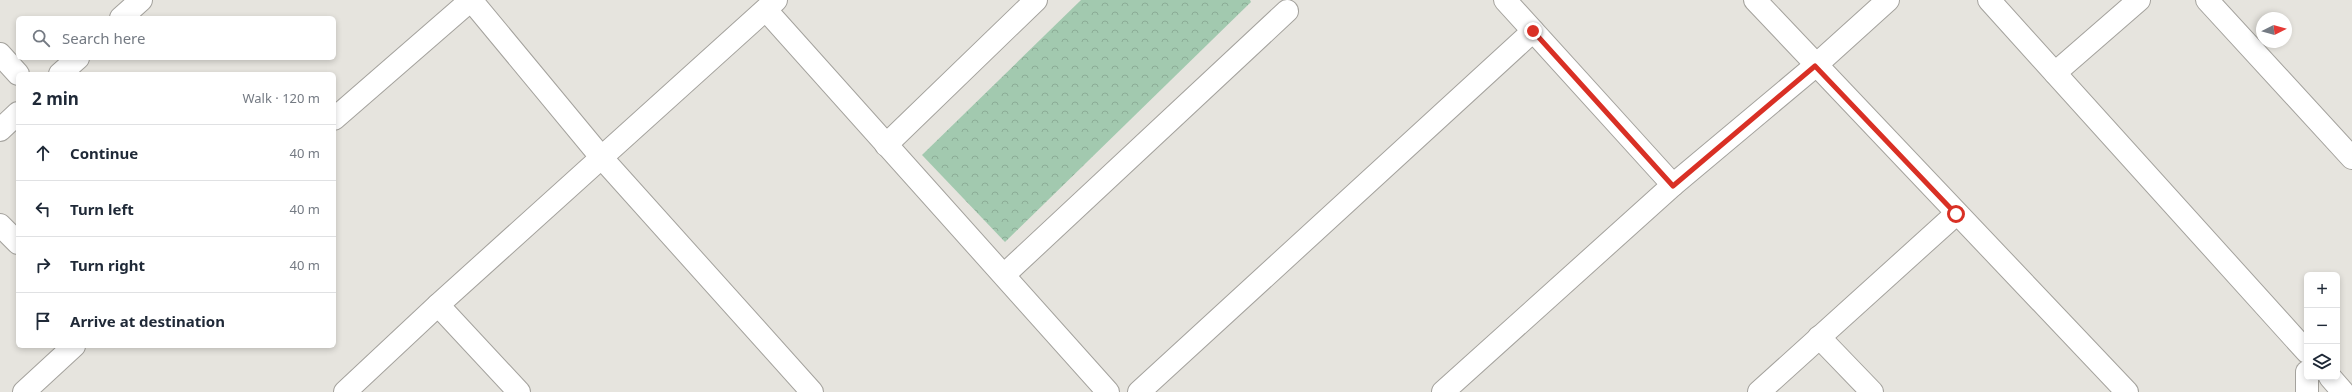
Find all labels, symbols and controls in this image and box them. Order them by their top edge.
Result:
north arrow [2256,12,2292,48]
search box [16,16,336,60]
route end [1524,22,1542,40]
icon: search [30,27,52,49]
text: Search here [62,28,145,48]
text: 2 min [32,87,79,110]
text: Walk · 120 m [242,89,320,107]
icon: ahead [32,142,54,164]
text: Continue [70,143,138,163]
text: 40 m [290,144,320,162]
icon: left [32,198,54,220]
text: Turn left [70,199,134,219]
text: 40 m [290,200,320,218]
route start [1947,205,1965,223]
icon: right [32,254,54,276]
text: Turn right [70,255,145,275]
text: 40 m [290,256,320,274]
map controls [2304,272,2340,380]
button: + [2304,272,2340,308]
button: − [2304,308,2340,344]
icon: arrive [32,310,54,332]
text: Arrive at destination [70,311,225,331]
button: layers [2304,344,2340,380]

